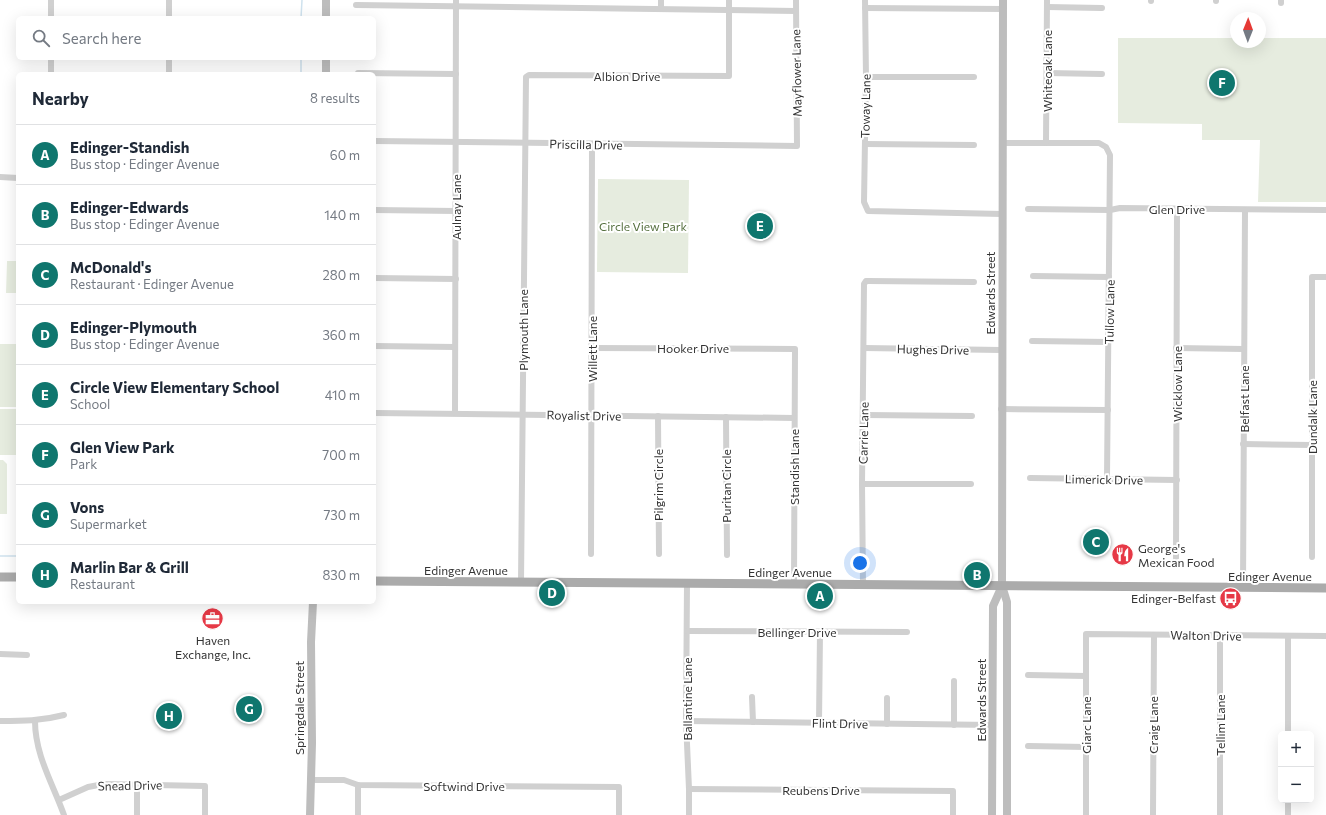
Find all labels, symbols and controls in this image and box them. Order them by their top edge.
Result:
north arrow [1230,12,1266,48]
search box [16,16,376,60]
icon: search [30,27,52,49]
text: Search here [62,29,141,47]
street label: Mayflower Lane [788,29,804,117]
street label: Whiteoak Lane [1040,30,1054,112]
pin: F [1209,68,1235,98]
street label: Albion Drive [594,69,660,83]
street label: Toway Lane [857,74,873,138]
text: Nearby [32,88,89,109]
text: 8 results [310,90,360,106]
street label: Priscilla Drive [549,136,623,152]
text: Edinger-Standish [70,138,190,156]
text: A [40,147,50,163]
text: 60 m [330,147,360,163]
text: Bus stop · Edinger Avenue [70,156,219,172]
street label: Aulnay Lane [449,174,463,240]
text: Edinger-Edwards [70,198,189,216]
street label: Glen Drive [1149,202,1205,216]
text: B [41,207,49,223]
text: 140 m [324,207,360,223]
pin: E [747,211,773,241]
text: Bus stop · Edinger Avenue [70,216,219,232]
park label: Circle View Park [599,219,687,233]
street label: Edwards Street [983,251,997,335]
text: McDonald's [70,258,151,276]
text: C [41,267,49,283]
text: 280 m [323,267,360,283]
text: Restaurant · Edinger Avenue [70,276,234,292]
street label: Tullow Lane [1101,280,1117,344]
street label: Plymouth Lane [516,289,530,371]
street label: Willett Lane [585,316,599,382]
text: Edinger-Plymouth [70,318,197,336]
text: D [40,327,50,343]
text: 360 m [322,327,360,343]
text: Bus stop · Edinger Avenue [70,336,219,352]
street label: Hooker Drive [657,341,729,355]
street label: Hughes Drive [897,341,969,357]
street label: Wicklow Lane [1170,346,1184,422]
street label: Belfast Lane [1237,365,1251,433]
text: Circle View Elementary School [70,378,279,396]
street label: Dundalk Lane [1305,380,1319,454]
text: E [41,387,49,403]
text: 410 m [325,387,360,403]
text: School [70,396,110,412]
street label: Carrie Lane [855,402,871,464]
street label: Royalist Drive [547,407,621,423]
street label: Standish Lane [787,429,801,505]
text: Glen View Park [70,438,175,456]
text: F [41,447,49,463]
text: 700 m [322,447,360,463]
street label: Pilgrim Circle [651,449,665,521]
street label: Puritan Circle [719,449,733,523]
text: Park [70,456,97,472]
street label: Limerick Drive [1065,471,1143,487]
text: Vons [70,498,104,516]
text: G [40,507,50,523]
text: 730 m [323,507,360,523]
text: Supermarket [70,516,147,532]
pin: C [1083,527,1109,557]
place label: George's Mexican Food [1138,541,1215,569]
restaurant icon: George's Mexican Food [1110,542,1136,568]
your location [850,553,870,573]
text: Marlin Bar & Grill [70,558,189,576]
pin: B [964,560,990,590]
street label: Edinger Avenue [424,563,508,577]
street label: Edinger Avenue [748,565,832,579]
text: H [40,567,50,583]
text: 830 m [322,567,360,583]
street label: Edinger Avenue [1228,569,1312,583]
text: Restaurant [70,576,135,592]
pin: D [539,578,565,608]
pin: A [807,581,833,611]
bus stop icon: Edinger-Belfast [1218,585,1244,611]
place label: Edinger-Belfast [1131,591,1216,605]
office icon: Haven Exchange, Inc. [200,606,226,632]
street label: Bellinger Drive [758,625,836,639]
street label: Walton Drive [1170,627,1242,643]
place label: Haven Exchange, Inc. [175,633,251,661]
street label: Ballantine Lane [680,657,694,741]
street label: Edwards Street [974,658,988,742]
street label: Springdale Street [292,661,306,755]
pin: G [236,694,262,724]
street label: Tellim Lane [1213,694,1227,756]
street label: Giarc Lane [1079,696,1093,754]
street label: Craig Lane [1146,696,1160,754]
pin: H [156,701,182,731]
street label: Flint Drive [812,716,868,730]
map controls [1278,731,1314,803]
button: + [1278,731,1314,767]
button: − [1278,767,1314,803]
street label: Snead Drive [98,777,162,793]
street label: Softwind Drive [423,779,505,793]
street label: Reubens Drive [782,783,860,797]

